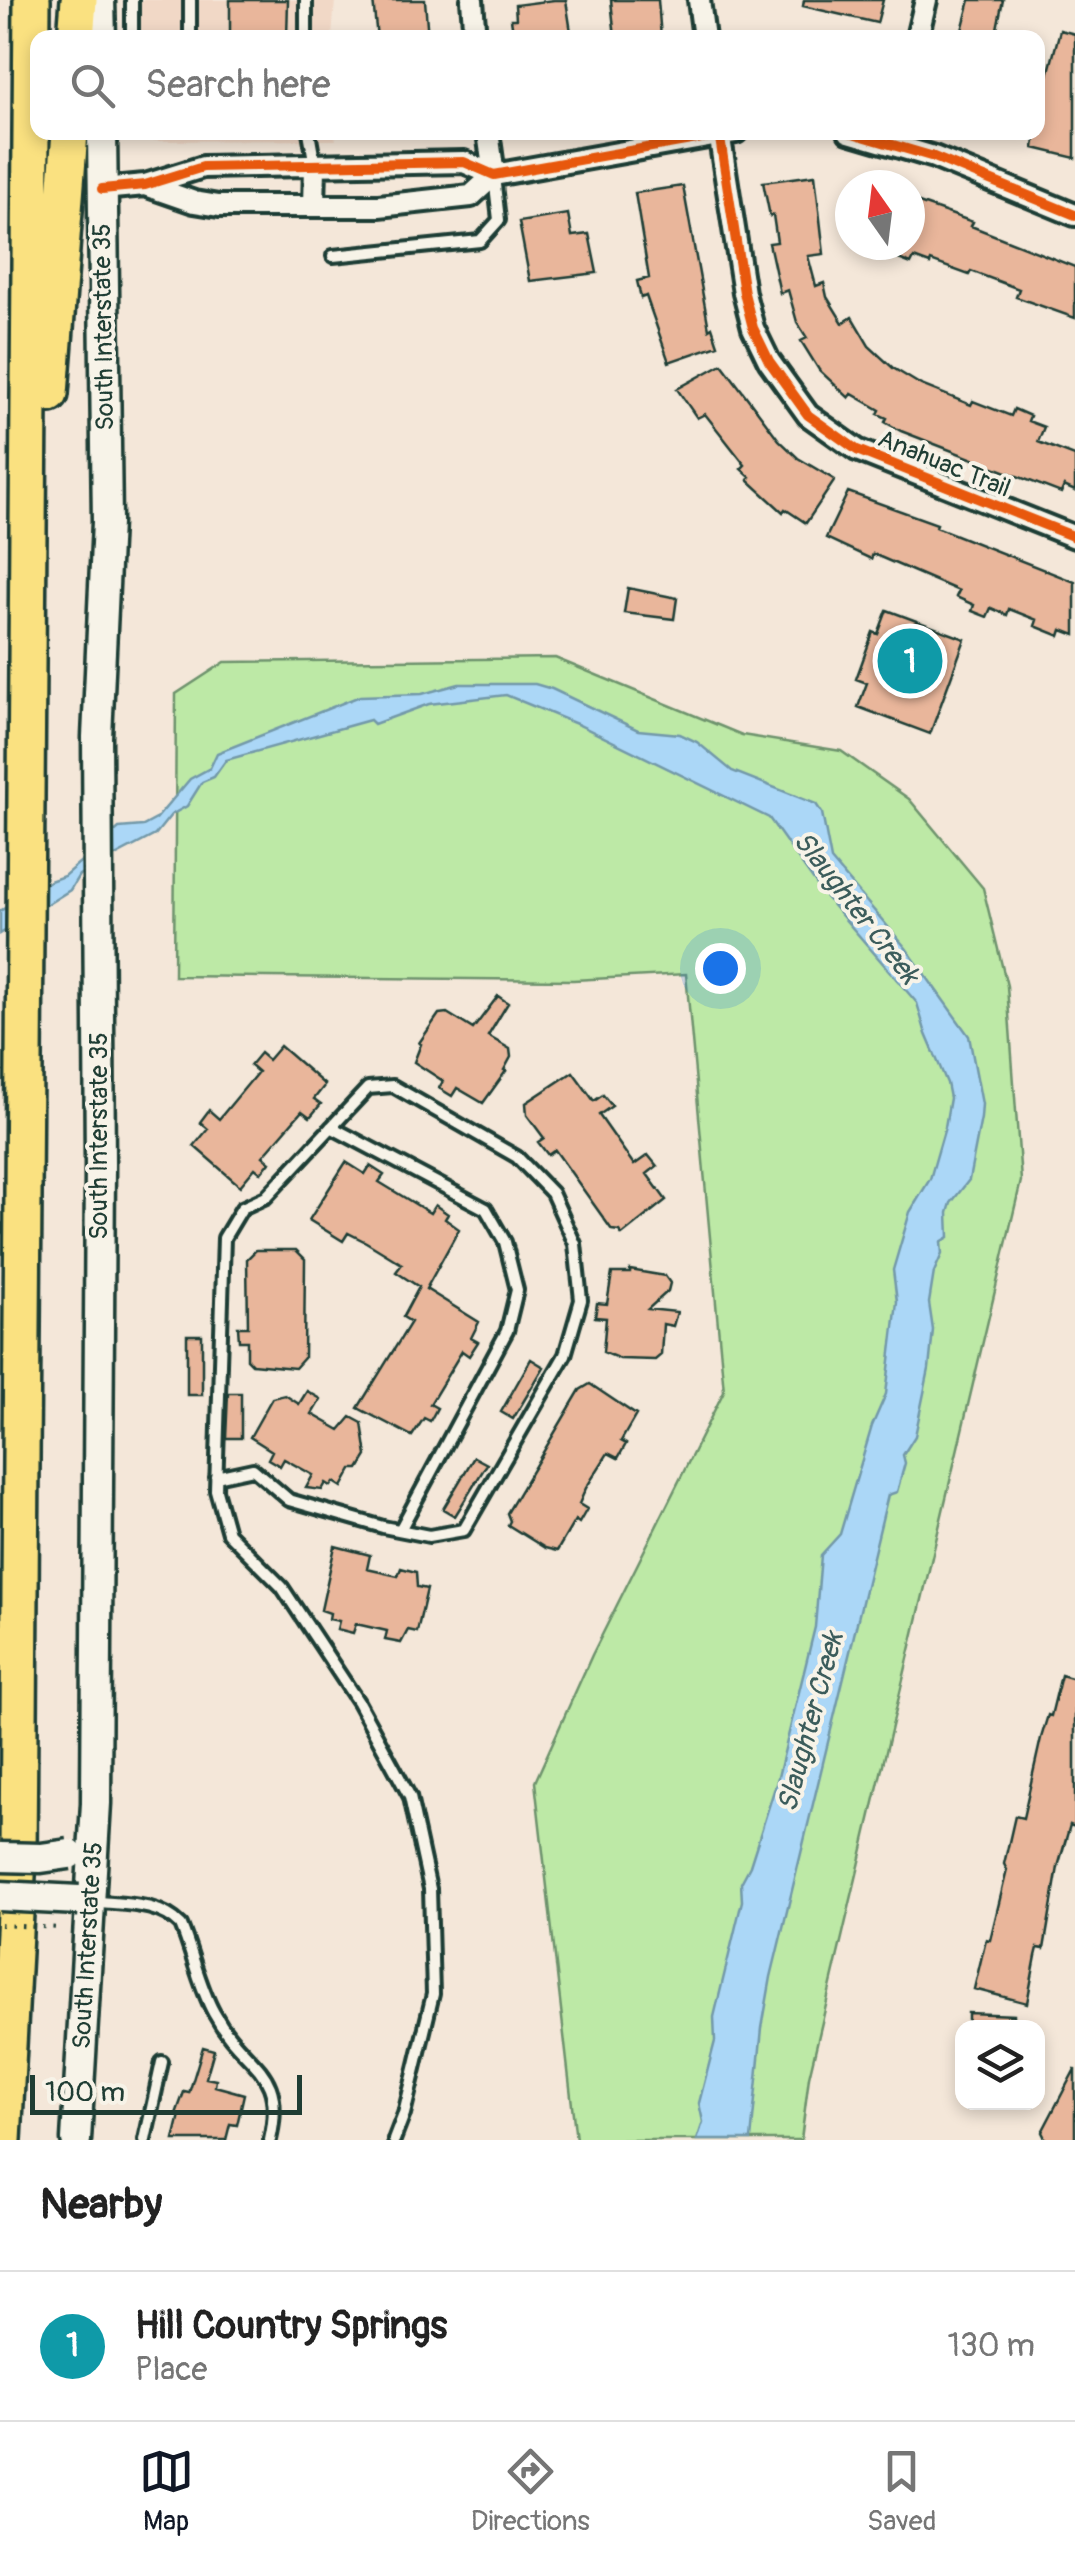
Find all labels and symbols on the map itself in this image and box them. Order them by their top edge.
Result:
north arrow [835,170,925,260]
street label: South Interstate 35 [87,223,121,431]
street label: Anahuac Trail [873,423,1015,505]
pin: 1 [878,624,942,698]
water label: Slaughter Creek [786,825,928,993]
your location [695,943,746,994]
street label: South Interstate 35 [84,1032,115,1240]
water label: Slaughter Creek [770,1626,852,1815]
street label: South Interstate 35 [66,1841,109,2050]
scale bar [30,2070,302,2114]

